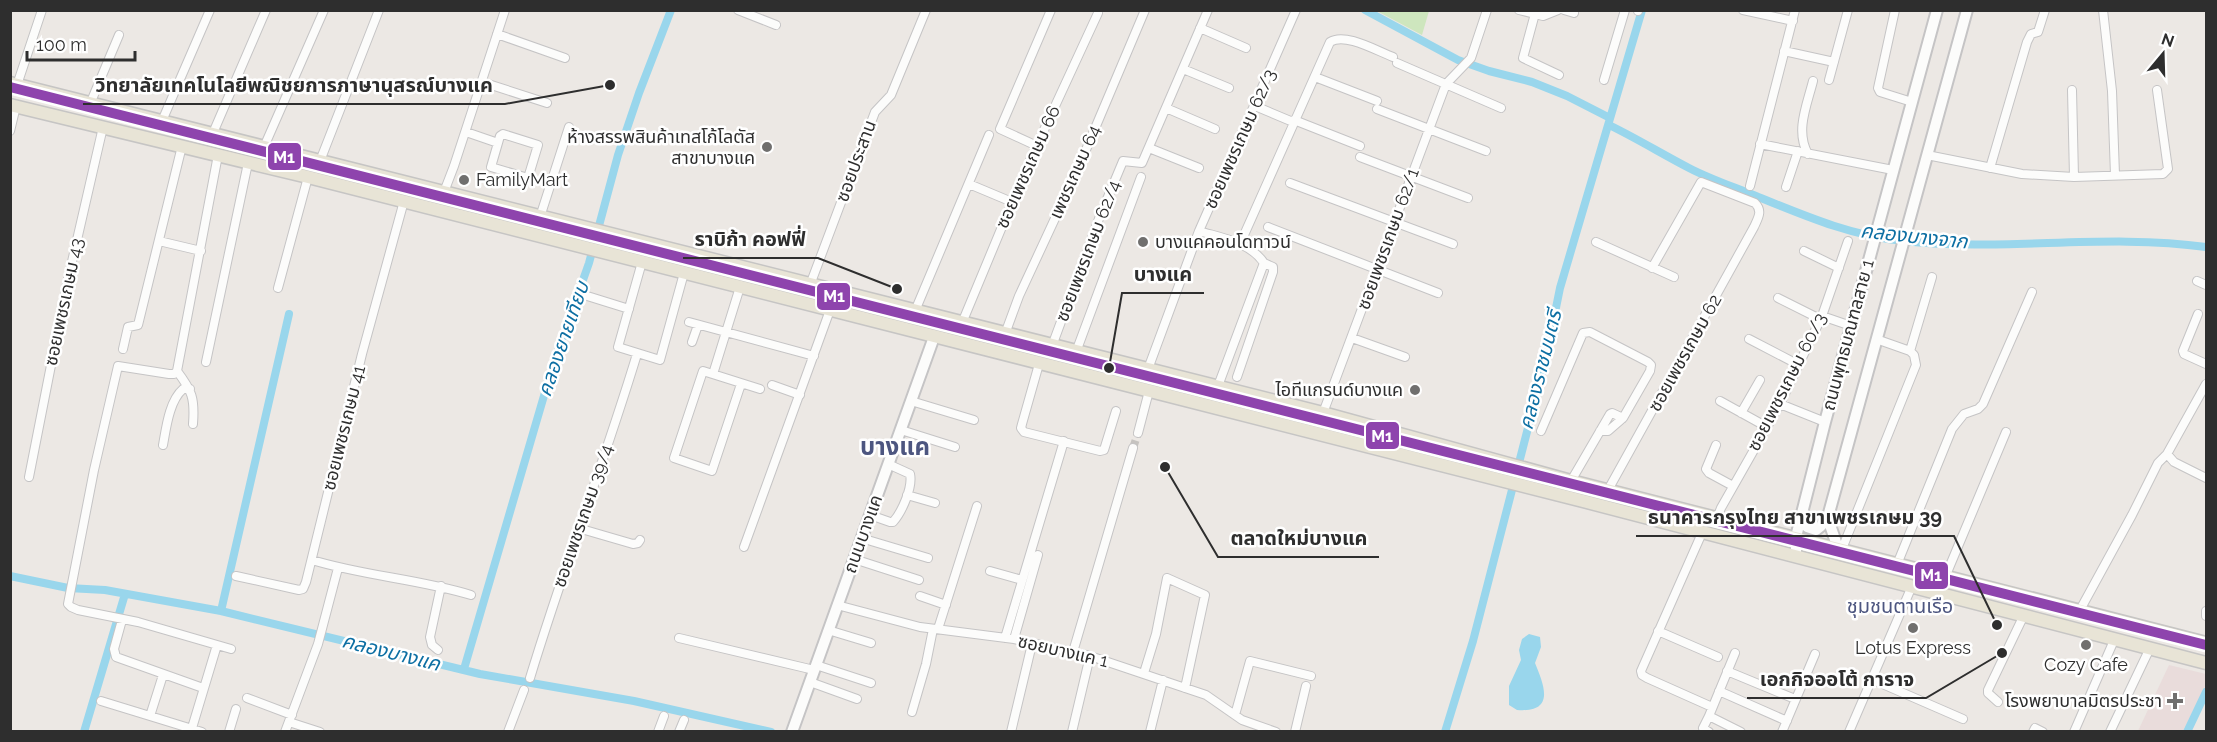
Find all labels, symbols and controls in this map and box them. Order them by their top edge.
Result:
scale bar [27,24,135,62]
north arrow [2133,24,2193,84]
text: N [2159,29,2177,51]
text: 100 m [36,34,87,55]
callout: วิทยาลัยเทคโนโลยีพณิชยการภาษานุสรณ์บางแค [83,66,505,104]
street label: ซอยเพชรเกษม 62/3 [1199,66,1280,212]
text: วิทยาลัยเทคโนโลยีพณิชยการภาษานุสรณ์บางแค [95,73,493,97]
street label: ซอยเพชรเกษม 66 [991,102,1064,231]
street label: ซอยประสาน [831,117,880,205]
street label: เพชรเกษม 64 [1045,122,1105,222]
place label: ห้างสรรพสินค้าเทสโก้โลตัส สาขาบางแค [567,126,755,168]
marker: ห้างสรรพสินค้าเทสโก้โลตัส สาขาบางแค [760,140,774,154]
line badge: M1 [267,142,302,171]
text: M1 [273,148,295,167]
street label: ซอยเพชรเกษม 62/1 [1352,165,1423,312]
place label: FamilyMart [476,169,568,190]
marker: FamilyMart [457,173,471,187]
street label: ซอยเพชรเกษม 62/4 [1051,177,1124,324]
water label: คลองบางจาก [1859,218,1970,254]
callout: ราบิก้า คอฟฟี่ [683,220,818,258]
text: ราบิก้า คอฟฟี่ [694,225,806,251]
place label: บางแคคอนโดทาวน์ [1155,231,1291,252]
marker: บางแคคอนโดทาวน์ [1136,235,1150,249]
street label: ซอยเพชรเกษม 43 [40,236,87,368]
callout: บางแค [1122,255,1204,293]
street label: ถนนพุทธมณฑลสาย 1 [1817,257,1879,413]
text: บางแค [1134,262,1192,286]
water label: คลองยายเทียบ [532,277,594,400]
line badge: M1 [816,282,851,311]
text: M1 [823,287,845,306]
street label: ซอยเพชรเกษม 62 [1644,291,1725,415]
water label: คลองราชมนตรี [1514,304,1567,432]
street label: ซอยเพชรเกษม 60/3 [1743,309,1830,454]
street label: ซอยเพชรเกษม 41 [318,363,369,493]
place label: ไอทีแกรนด์บางแค [1275,379,1403,400]
marker: ไอทีแกรนด์บางแค [1408,383,1422,397]
line badge: M1 [1365,421,1400,450]
text: M1 [1371,427,1393,446]
district label: บางแค [860,432,930,461]
street label: ซอยเพชรเกษม 39/4 [548,441,617,590]
street label: ถนนบางแค [839,492,886,576]
callout: ธนาคารกรุงไทย สาขาเพชรเกษม 39 [1636,498,1954,536]
text: ธนาคารกรุงไทย สาขาเพชรเกษม 39 [1648,505,1942,529]
callout: ตลาดใหม่บางแค [1218,519,1379,557]
text: ตลาดใหม่บางแค [1231,526,1367,550]
line badge: M1 [1914,561,1949,590]
text: M1 [1920,566,1942,585]
district label: ชุมชนตานเรือ [1847,594,1953,618]
marker: Lotus Express [1906,621,1920,635]
water label: คลองบางแค [339,628,443,676]
street label: ซอยบางแค 1 [1016,630,1111,671]
place label: Lotus Express [1855,637,1971,658]
marker: Cozy Cafe [2079,638,2093,652]
place label: Cozy Cafe [2044,654,2128,675]
callout: เอกกิจออโต้ การาจ [1747,660,1926,698]
text: เอกกิจออโต้ การาจ [1760,667,1914,691]
place label: โรงพยาบาลมิตรประชา [2005,690,2162,711]
marker: โรงพยาบาลมิตรประชา [2166,692,2184,710]

